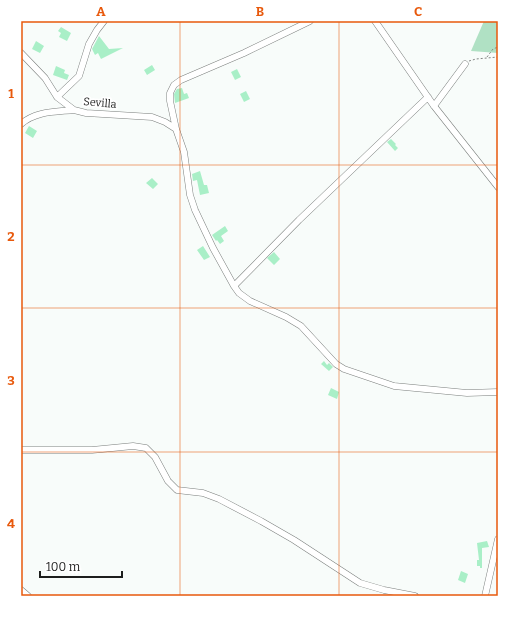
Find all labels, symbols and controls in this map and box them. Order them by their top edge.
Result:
text: A [96,4,106,19]
text: B [256,4,264,19]
text: C [414,4,422,19]
text: 1 [8,86,14,101]
street label: Sevilla [83,95,117,111]
text: 2 [7,229,15,244]
text: 3 [7,373,15,388]
text: 4 [7,516,15,531]
scale bar [40,553,122,579]
text: 100 m [46,560,81,574]

